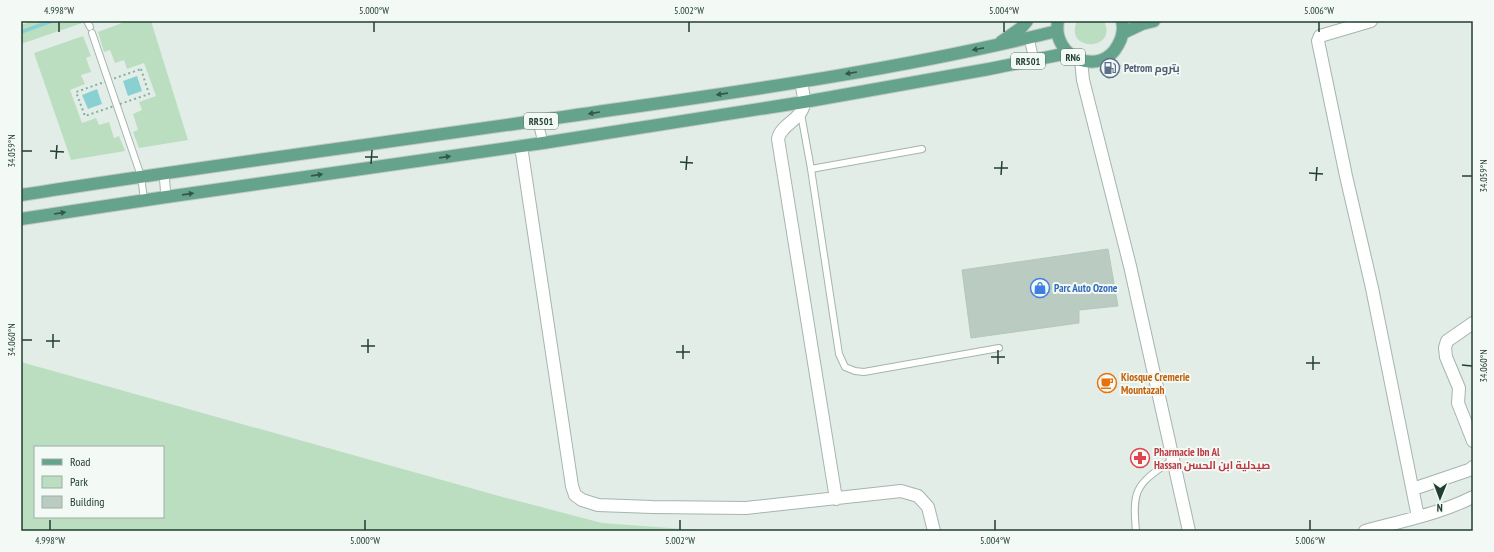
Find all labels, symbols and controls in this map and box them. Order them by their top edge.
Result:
text: 4.998°W [44,4,74,17]
text: 5.000°W [359,4,389,17]
text: 5.002°W [674,4,704,17]
text: 5.004°W [989,4,1019,17]
text: 5.006°W [1304,4,1334,17]
one-way arrow [972,46,984,52]
road number: RN6 [1061,49,1085,65]
road number: RR501 [1011,53,1045,69]
fuel station icon: Petrom بتروم [1099,57,1121,79]
place label: Petrom بتروم [1124,61,1180,76]
one-way arrow [845,71,857,77]
one-way arrow [716,91,728,97]
one-way arrow [588,110,600,116]
road number: RR501 [524,113,558,129]
text: 34.059°N [5,134,18,168]
one-way arrow [439,154,451,160]
text: 34.059°N [1477,159,1490,193]
one-way arrow [311,172,323,178]
one-way arrow [182,191,194,197]
one-way arrow [53,210,66,216]
shop icon: Parc Auto Ozone [1029,277,1051,299]
place label: Parc Auto Ozone [1054,281,1118,295]
text: 34.060°N [5,323,18,357]
text: 34.060°N [1477,349,1490,383]
place label: Kiosque Cremerie Mountazah [1121,370,1190,397]
cafe icon: Kiosque Cremerie Mountazah [1096,372,1118,394]
place label: Pharmacie Ibn Al Hassan صيدلية ابن الحسن [1154,445,1270,472]
legend [34,446,164,518]
pharmacy icon: Pharmacie Ibn Al Hassan صيدلية ابن الحسن [1129,447,1151,469]
text: Road [70,454,90,469]
text: Park [70,474,88,489]
north arrow [1420,478,1460,518]
text: Building [70,494,105,509]
text: N [1437,501,1443,515]
text: 4.998°W [35,534,65,547]
text: 5.000°W [350,534,380,547]
text: 5.002°W [665,534,695,547]
text: 5.004°W [980,534,1010,547]
text: 5.006°W [1295,534,1325,547]

